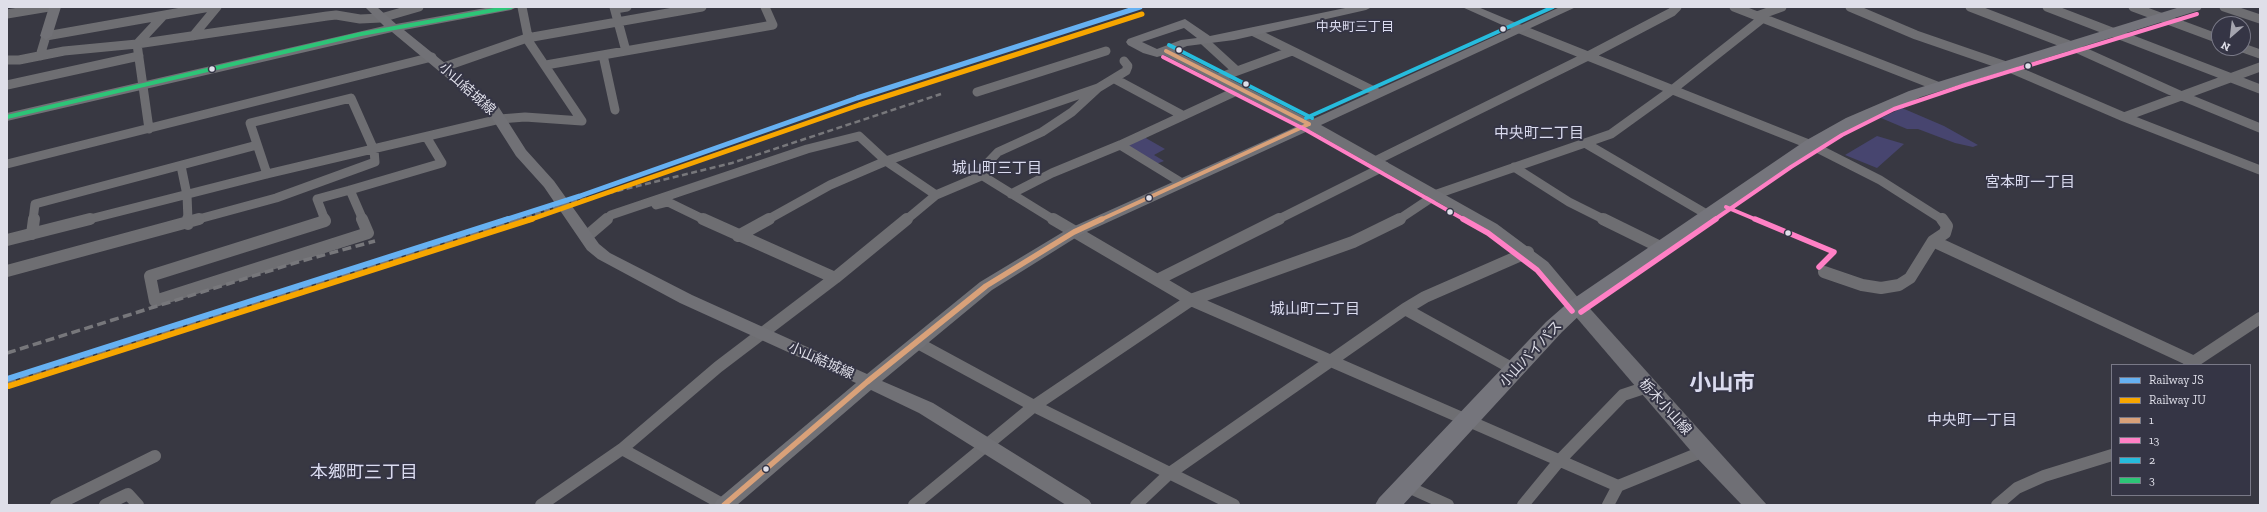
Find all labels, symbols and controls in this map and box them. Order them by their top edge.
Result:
north arrow [2211,16,2251,56]
district label: 中央町三丁目 [1316,19,1394,35]
unlabelled marker [1498,24,1508,34]
text: N [2219,38,2232,54]
unlabelled marker [1174,45,1184,55]
street label: 小山結城線 [435,59,499,119]
unlabelled marker [2023,61,2033,71]
unlabelled marker [207,64,217,74]
unlabelled marker [1241,79,1251,89]
district label: 中央町二丁目 [1494,125,1584,143]
district label: 城山町三丁目 [952,160,1042,178]
district label: 宮本町一丁目 [1985,174,2075,192]
unlabelled marker [1144,193,1154,203]
unlabelled marker [1445,207,1455,217]
unlabelled marker [1783,228,1793,238]
district label: 城山町二丁目 [1270,301,1360,319]
street label: 小山バイパス [1496,318,1566,390]
street label: 小山結城線 [786,339,856,383]
legend [2111,364,2251,496]
district label: 小山市 [1689,371,1755,397]
text: Railway JS [2149,373,2204,387]
street label: 栃木小山線 [1635,375,1695,439]
text: Railway JU [2149,393,2206,407]
district label: 中央町一丁目 [1927,412,2017,430]
text: 1 [2149,413,2154,427]
text: 13 [2149,433,2160,447]
text: 2 [2149,453,2155,467]
district label: 本郷町三丁目 [310,462,418,484]
unlabelled marker [761,464,771,474]
text: 3 [2149,473,2155,487]

